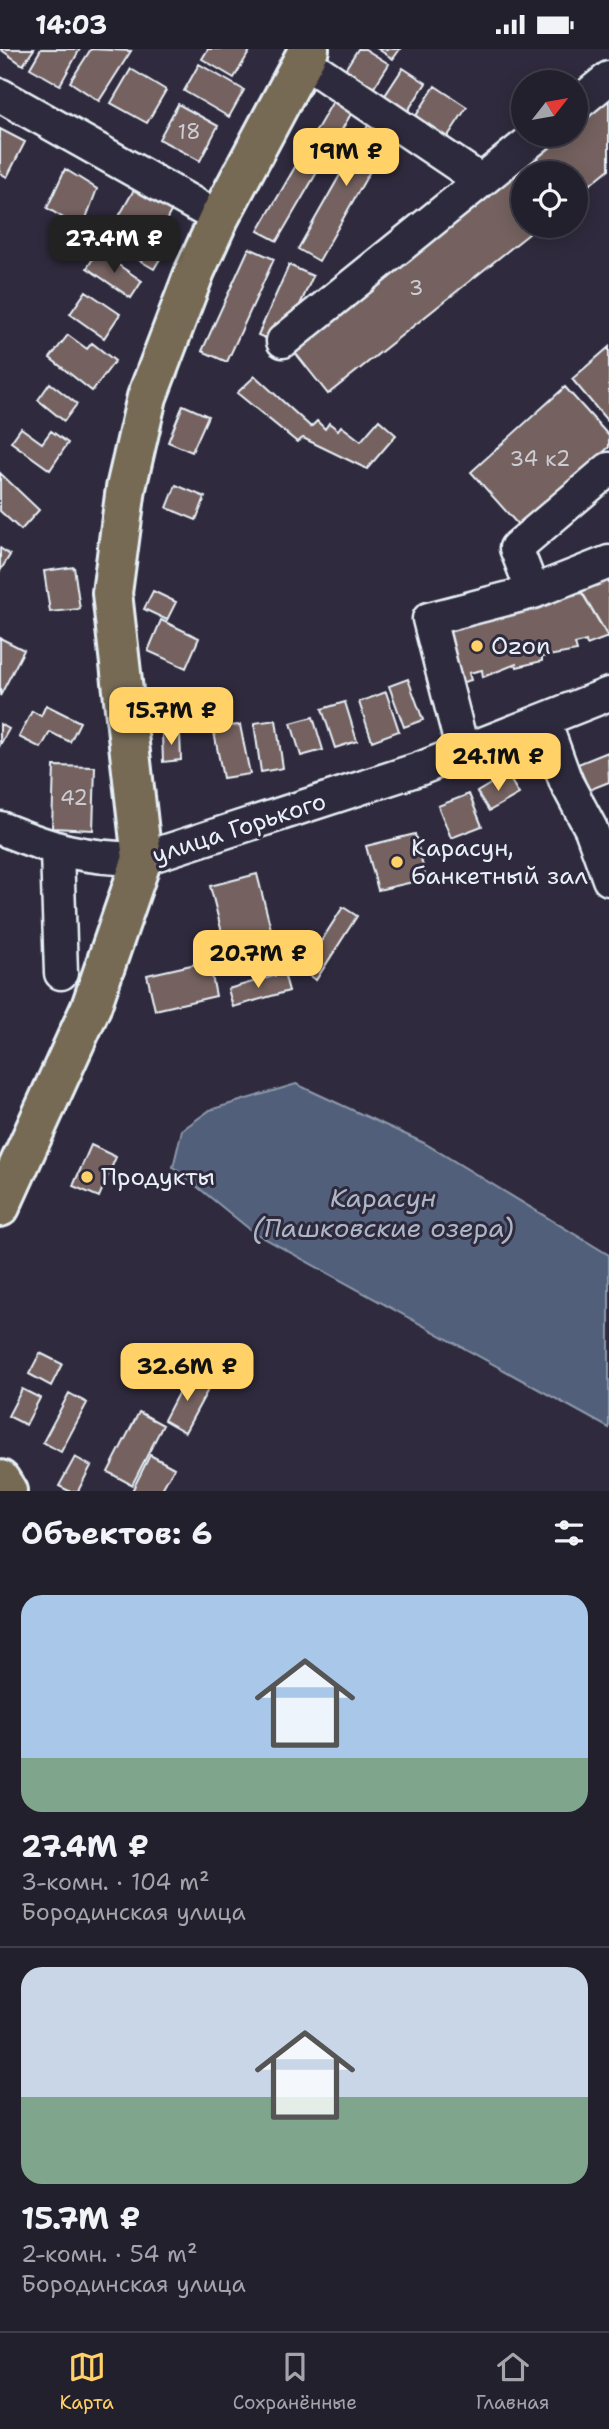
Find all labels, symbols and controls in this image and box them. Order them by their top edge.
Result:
text: 14:03 [35,7,107,42]
north arrow [511,70,588,147]
map controls [511,70,588,238]
house number: 18 [177,118,201,146]
pin: 19M ₽ [297,129,395,188]
text: 19M ₽ [309,136,383,166]
button: locate [511,161,588,238]
pin: 27.4M ₽ [49,215,179,275]
text: 27.4M ₽ [65,223,163,253]
house number: 3 [409,274,423,302]
house number: 34 к2 [509,445,571,473]
place label: Ozon [491,630,551,662]
marker: Ozon [469,638,485,654]
pin: 15.7M ₽ [106,687,236,747]
text: 15.7M ₽ [125,695,217,725]
pin: 24.1M ₽ [433,733,563,793]
text: 24.1M ₽ [452,741,544,771]
house number: 42 [60,784,88,812]
street label: улица Горького [148,785,330,871]
place label: Карасун, банкетный зал [411,832,588,892]
marker: Карасун, банкетный зал [389,854,405,870]
pin: 20.7M ₽ [193,930,323,990]
text: 20.7M ₽ [209,938,307,968]
place label: Продукты [101,1161,215,1193]
marker: Продукты [79,1169,95,1185]
water label: Карасун (Пашковские озера) [252,1180,514,1245]
pin: 32.6M ₽ [122,1343,252,1403]
text: 32.6M ₽ [137,1351,238,1381]
text: Объектов: 6 [21,1513,213,1554]
icon: filters [550,1514,588,1552]
icon: home [242,1640,368,1766]
text: 27.4M ₽ [21,1826,149,1867]
text: 3-комн. · 104 m² [21,1867,210,1897]
text: Бородинская улица [21,1897,246,1927]
icon: home [242,2012,368,2138]
text: 15.7M ₽ [21,2198,141,2239]
text: 2-комн. · 54 m² [21,2239,198,2269]
text: Бородинская улица [21,2269,246,2299]
tab: Карта [59,2348,114,2415]
tab: Сохранённые [233,2348,357,2415]
tab: Главная [476,2348,550,2415]

